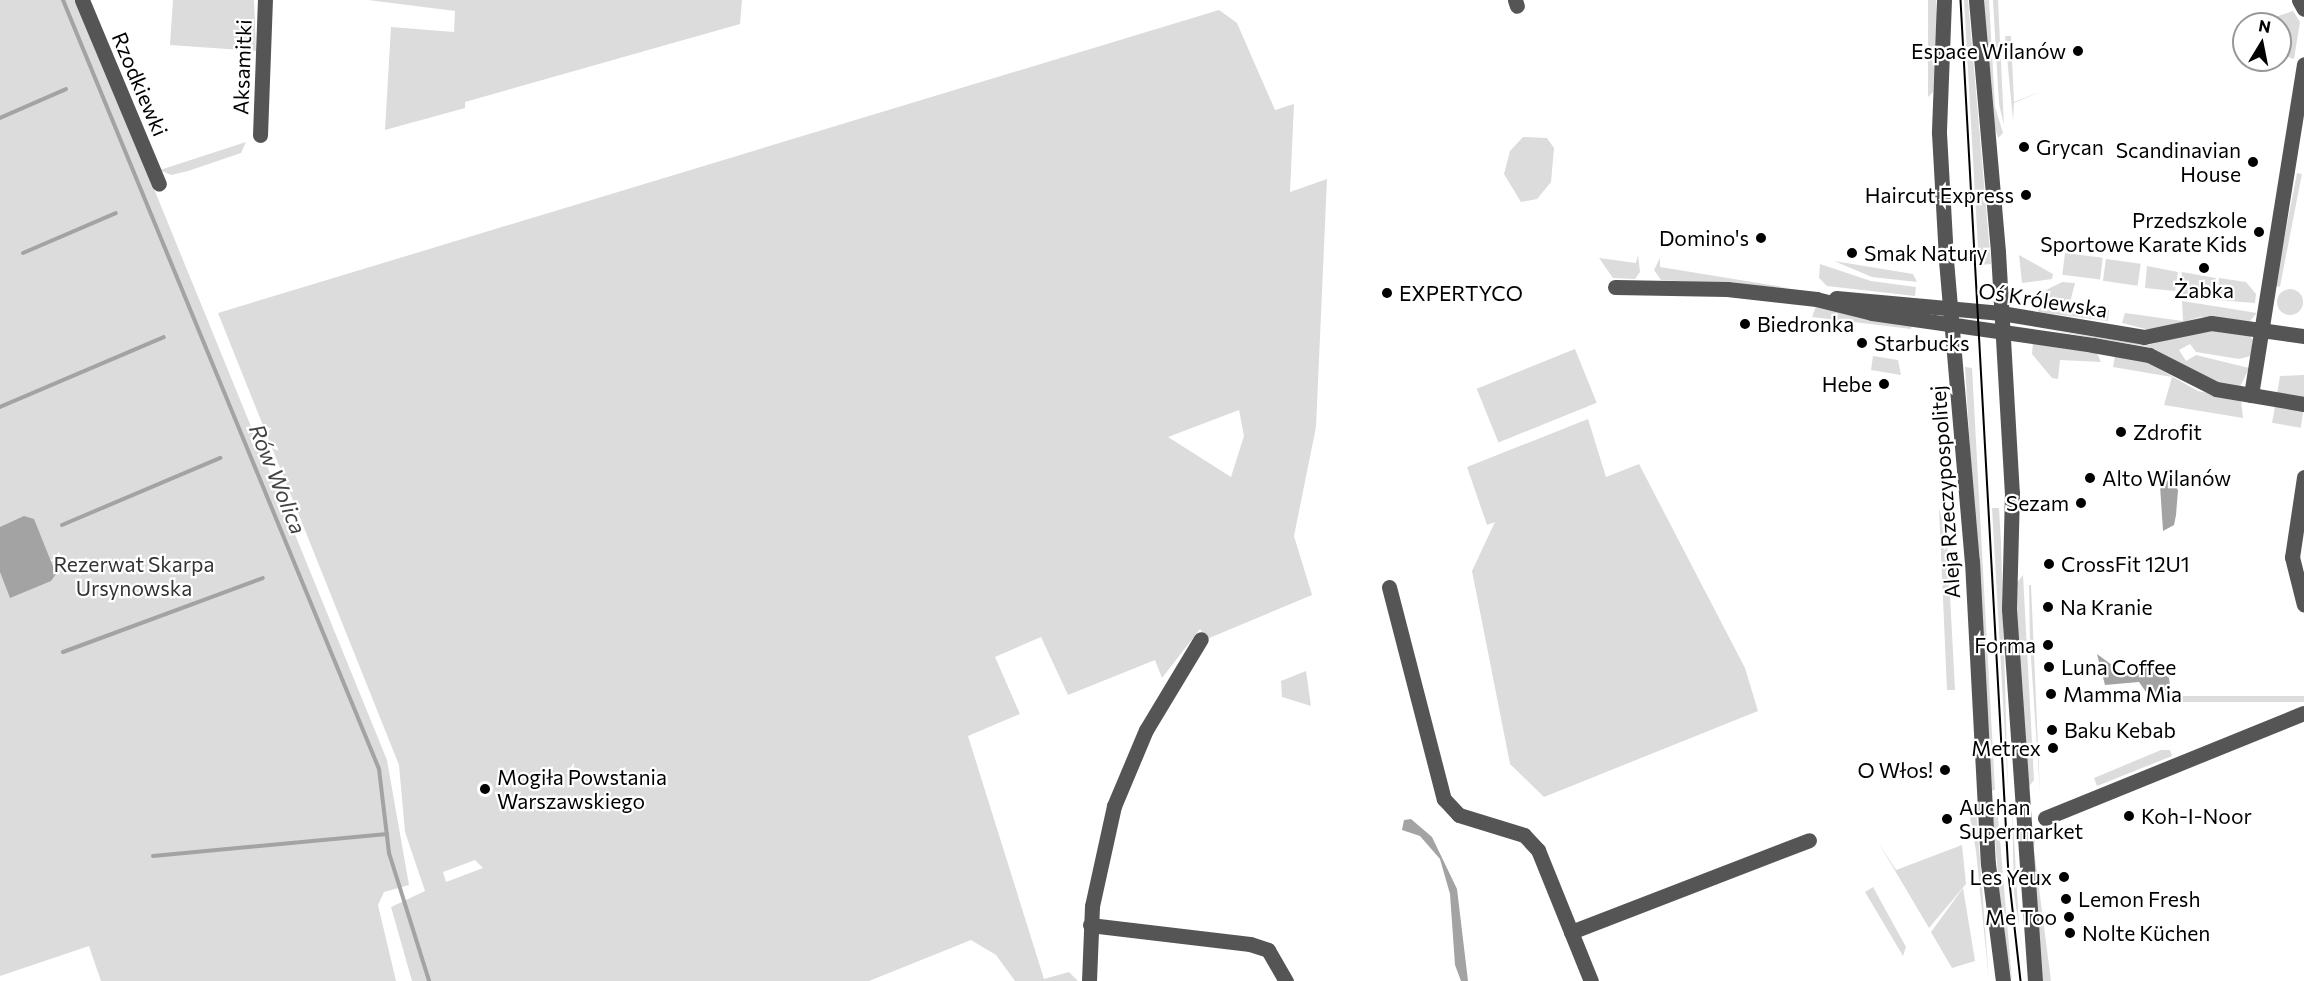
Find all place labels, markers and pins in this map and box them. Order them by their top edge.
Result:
place label: Espace Wilanów [1911,38,2066,64]
marker: Espace Wilanów [2071,44,2085,58]
place label: Grycan [2036,134,2104,160]
place label: Scandinavian House [2116,137,2241,187]
marker: Grycan [2017,140,2031,154]
marker: Scandinavian House [2246,155,2260,169]
place label: Haircut Express [1865,182,2014,208]
marker: Haircut Express [2019,188,2033,202]
place label: Przedszkole Sportowe Karate Kids [2040,207,2247,257]
place label: Domino's [1659,225,1749,251]
marker: Przedszkole Sportowe Karate Kids [2252,225,2266,239]
marker: Domino's [1754,231,1768,245]
place label: Smak Natury [1864,240,1987,266]
marker: Smak Natury [1845,246,1859,260]
marker: Żabka [2197,261,2211,275]
place label: Żabka [2174,277,2234,303]
place label: EXPERTYCO [1399,280,1523,306]
marker: EXPERTYCO [1380,286,1394,300]
place label: Biedronka [1757,311,1854,337]
marker: Biedronka [1738,317,1752,331]
place label: Starbucks [1874,330,1970,356]
marker: Starbucks [1855,336,1869,350]
place label: Hebe [1822,371,1872,397]
marker: Hebe [1877,377,1891,391]
place label: Zdrofit [2133,419,2202,445]
marker: Zdrofit [2114,425,2128,439]
place label: Alto Wilanów [2102,465,2231,491]
marker: Alto Wilanów [2083,471,2097,485]
place label: Sezam [2006,490,2069,516]
marker: Sezam [2074,496,2088,510]
place label: CrossFit 12U1 [2061,551,2190,577]
marker: CrossFit 12U1 [2042,557,2056,571]
place label: Na Kranie [2060,594,2153,620]
marker: Na Kranie [2041,600,2055,614]
place label: Forma [1974,632,2036,658]
marker: Forma [2041,638,2055,652]
place label: Luna Coffee [2061,654,2176,680]
marker: Luna Coffee [2042,660,2056,674]
place label: Mamma Mia [2063,681,2182,707]
marker: Mamma Mia [2044,687,2058,701]
place label: Baku Kebab [2064,717,2176,743]
marker: Baku Kebab [2045,723,2059,737]
place label: Metrex [1971,735,2041,761]
marker: Metrex [2046,741,2060,755]
place label: O Włos! [1858,757,1933,783]
marker: O Włos! [1938,763,1952,777]
place label: Mogiła Powstania Warszawskiego [497,764,667,814]
marker: Mogiła Powstania Warszawskiego [478,782,492,796]
place label: Auchan Supermarket [1959,794,2083,844]
place label: Koh-I-Noor [2141,803,2252,829]
marker: Koh-I-Noor [2122,809,2136,823]
marker: Auchan Supermarket [1940,812,1954,826]
place label: Les Yeux [1970,864,2052,890]
marker: Les Yeux [2057,870,2071,884]
place label: Lemon Fresh [2078,886,2200,912]
marker: Lemon Fresh [2059,892,2073,906]
place label: Me Too [1985,904,2057,930]
marker: Me Too [2062,910,2076,924]
place label: Nolte Küchen [2082,920,2210,946]
marker: Nolte Küchen [2063,926,2077,940]

